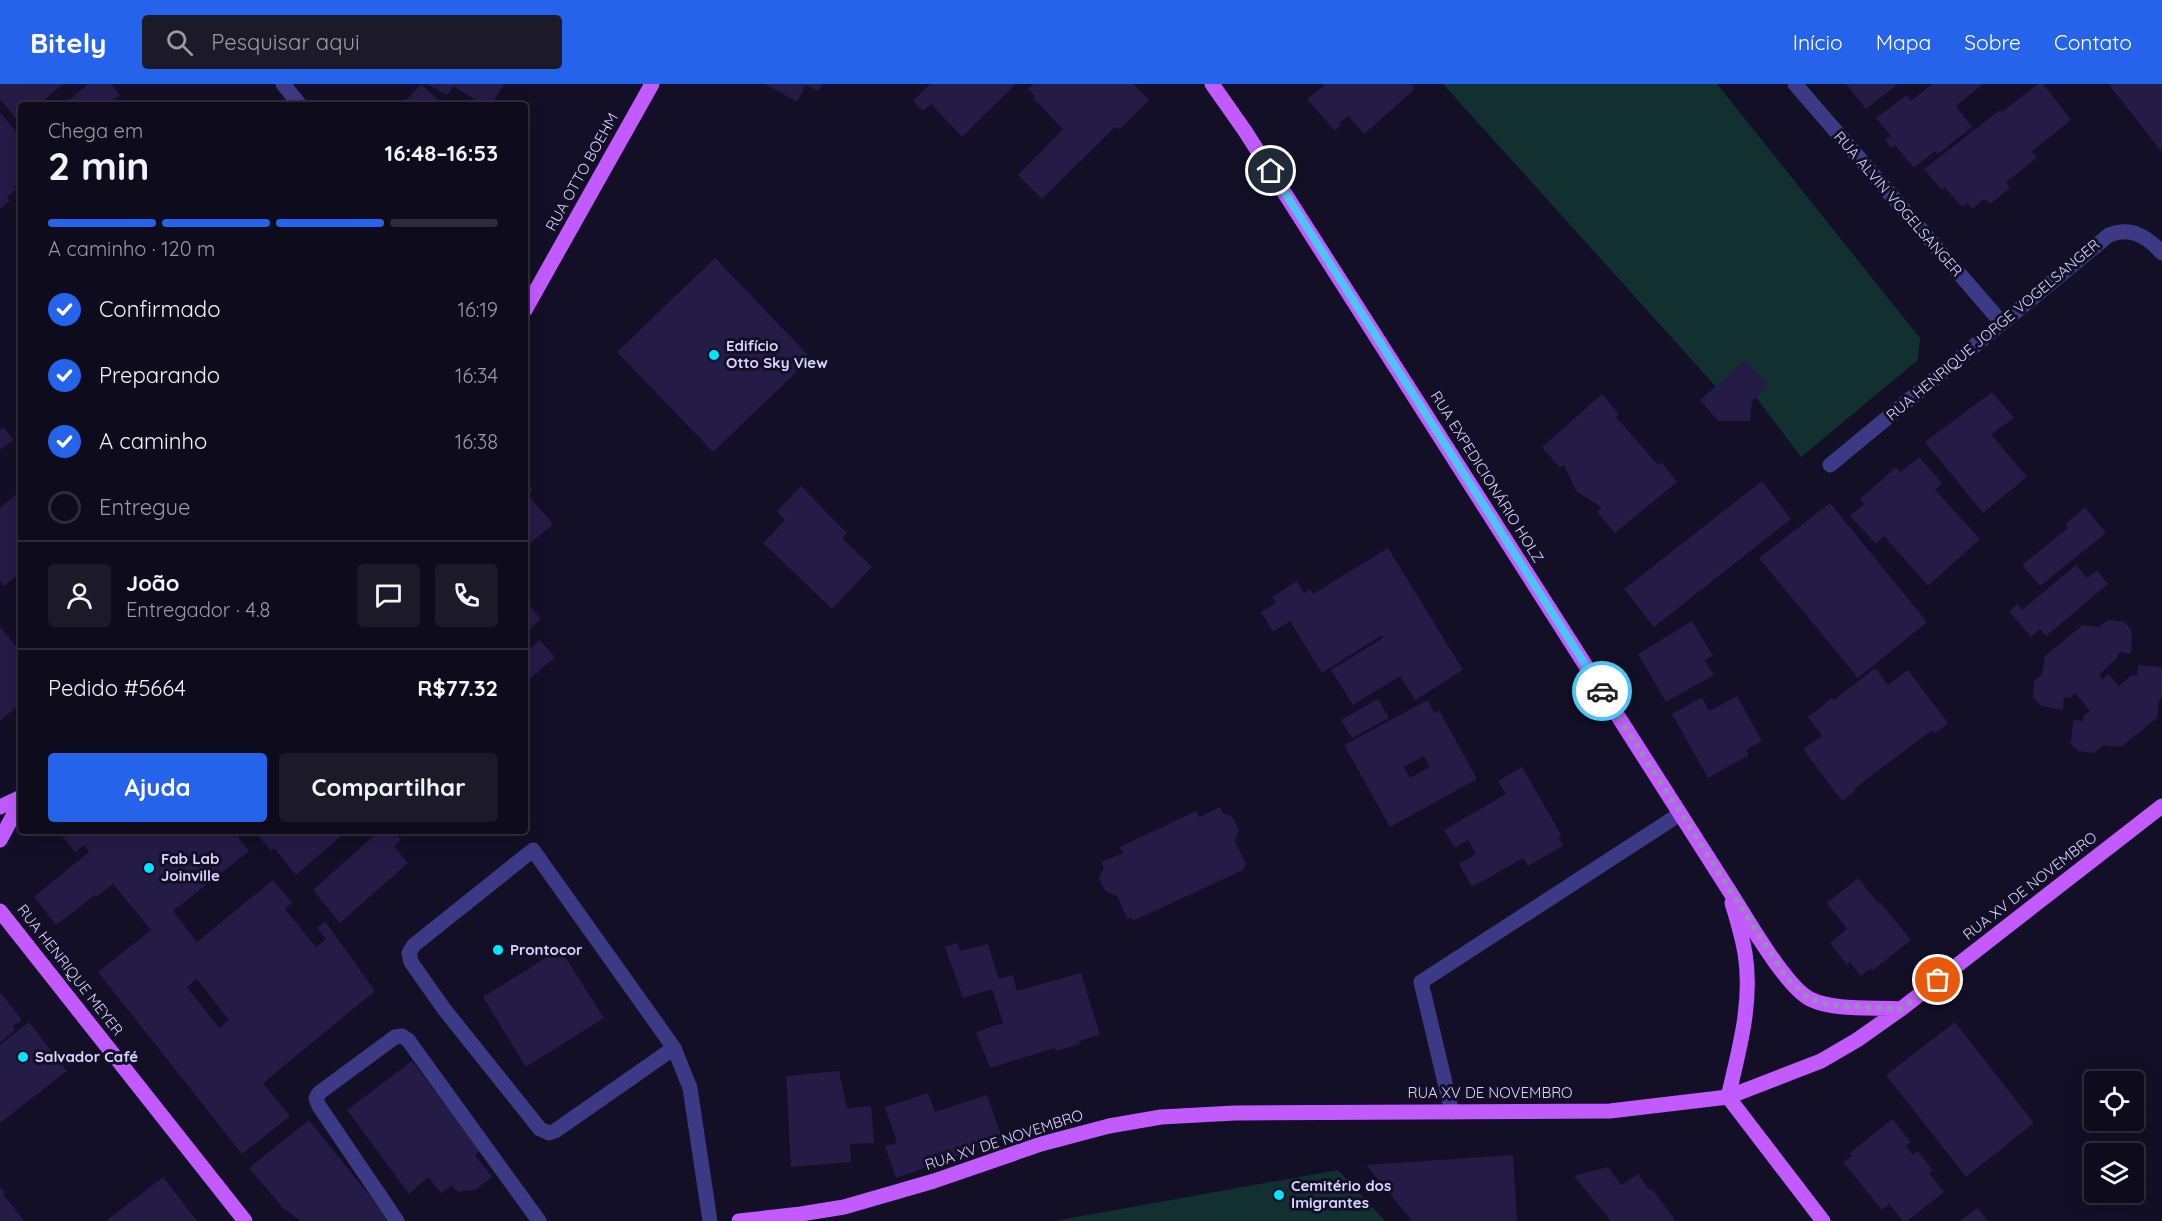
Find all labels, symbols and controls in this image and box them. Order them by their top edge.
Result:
search box [142,15,562,69]
text: Bitely [30,25,106,60]
icon: search [163,26,196,59]
text: Pesquisar aqui [211,28,360,56]
text: Início [1793,29,1843,55]
text: Mapa [1876,29,1931,55]
text: Sobre [1964,29,2021,55]
text: Contato [2054,29,2132,55]
street label: RUA OTTO BOEHM [541,109,622,234]
text: Chega em [48,118,143,143]
street label: RUA ALVIN VOGELSANGER [1830,127,1967,280]
text: 16:48–16:53 [385,139,498,167]
text: 2 min [48,141,150,190]
pin [1245,145,1296,196]
icon: home [1254,154,1287,187]
street label: RUA HENRIQUE JORGE VOGELSANGER [1882,235,2103,425]
text: A caminho · 120 m [48,236,215,261]
icon: check [48,293,81,326]
text: Confirmado [99,295,220,323]
text: 16:19 [458,297,498,322]
place label: Edifício Otto Sky View [726,336,828,372]
marker: Edifício Otto Sky View [707,348,721,362]
icon: check [48,359,81,392]
text: Preparando [99,361,220,389]
text: 16:34 [455,363,498,388]
street label: RUA EXPEDICIONÁRIO HOLZ [1427,387,1548,566]
icon: check [48,425,81,458]
text: A caminho [99,427,207,455]
text: 16:38 [455,429,498,454]
text: Entregue [99,493,190,521]
button: person [48,564,111,627]
button: chat [357,564,420,627]
button: phone [435,564,498,627]
text: João [126,569,179,597]
text: Entregador · 4.8 [126,597,270,622]
courier [1572,661,1632,721]
text: Pedido #5664 [48,674,186,702]
text: R$77.32 [417,674,498,702]
icon: car [1586,675,1619,708]
button: Ajuda [48,753,267,822]
button: Compartilhar [279,753,498,822]
street label: RUA XV DE NOVEMBRO [1959,827,2101,944]
place label: Fab Lab Joinville [161,849,220,885]
marker: Fab Lab Joinville [142,861,156,875]
street label: RUA HENRIQUE MEYER [13,900,127,1039]
place label: Prontocor [510,940,583,959]
marker: Prontocor [491,943,505,957]
pin [1912,954,1963,1005]
icon: bag [1921,963,1954,996]
place label: Salvador Café [35,1047,138,1066]
marker: Salvador Café [16,1050,30,1064]
map controls [2084,1071,2144,1203]
button: locate [2084,1071,2144,1131]
street label: RUA XV DE NOVEMBRO [1407,1083,1573,1102]
street label: RUA XV DE NOVEMBRO [922,1105,1085,1174]
button: layers [2084,1143,2144,1203]
place label: Cemitério dos Imigrantes [1291,1176,1391,1212]
marker: Cemitério dos Imigrantes [1272,1188,1286,1202]

